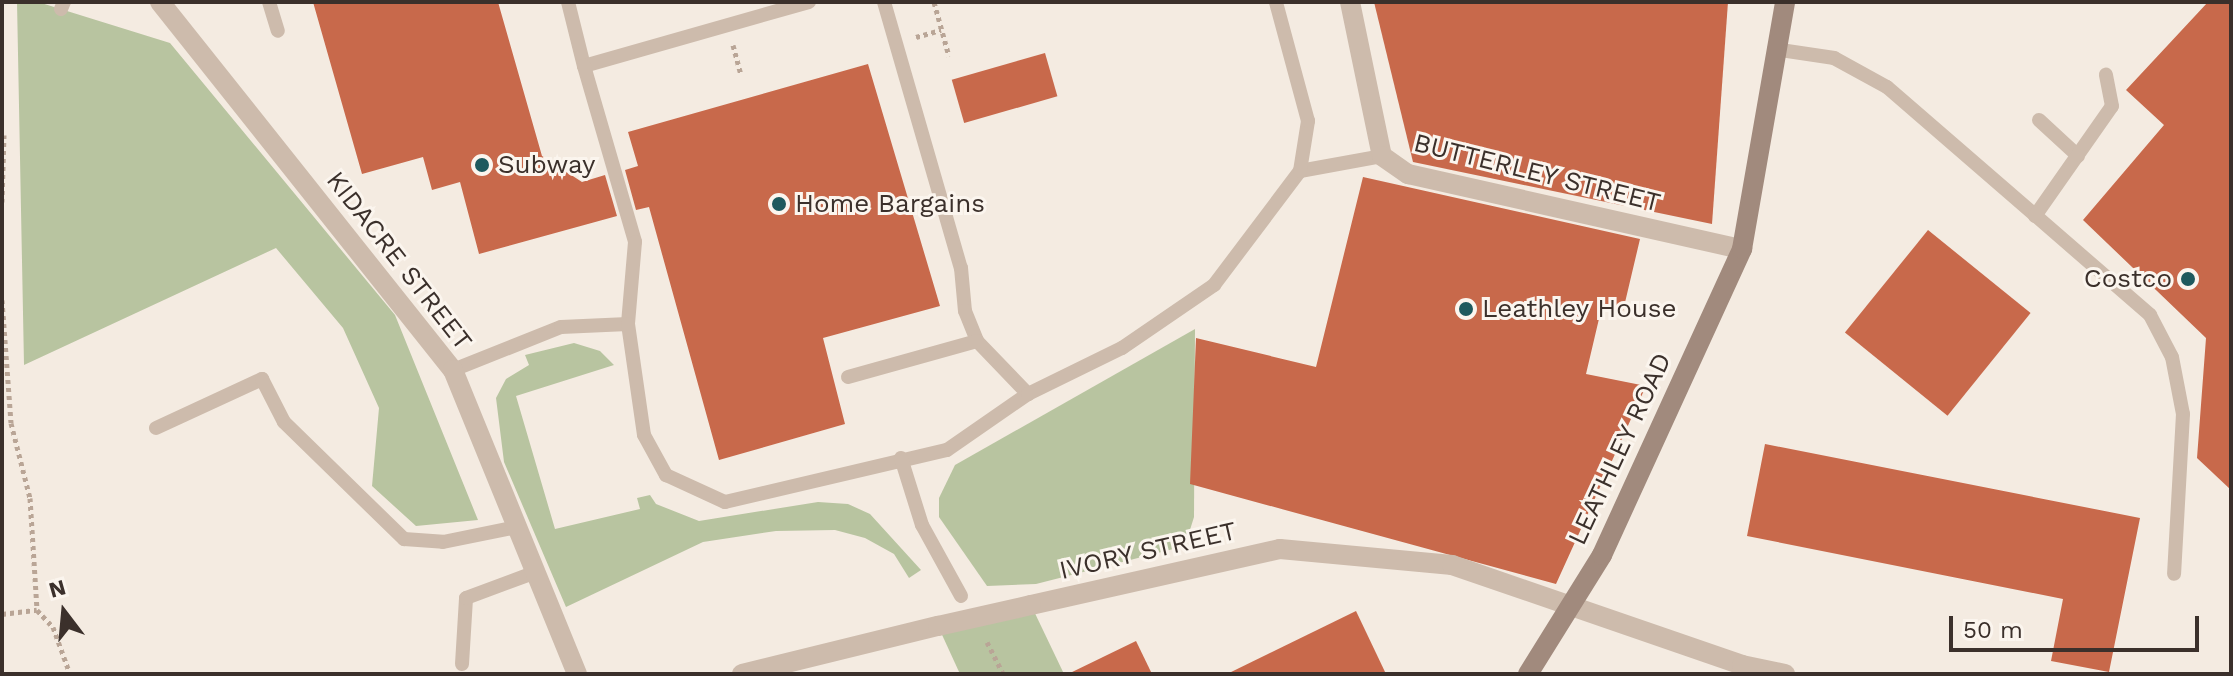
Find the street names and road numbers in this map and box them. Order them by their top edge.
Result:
street label: BUTTERLEY STREET [1410,127,1664,219]
street label: KIDACRE STREET [320,166,478,356]
street label: LEATHLEY ROAD [1562,347,1678,551]
street label: IVORY STREET [1056,515,1240,587]

